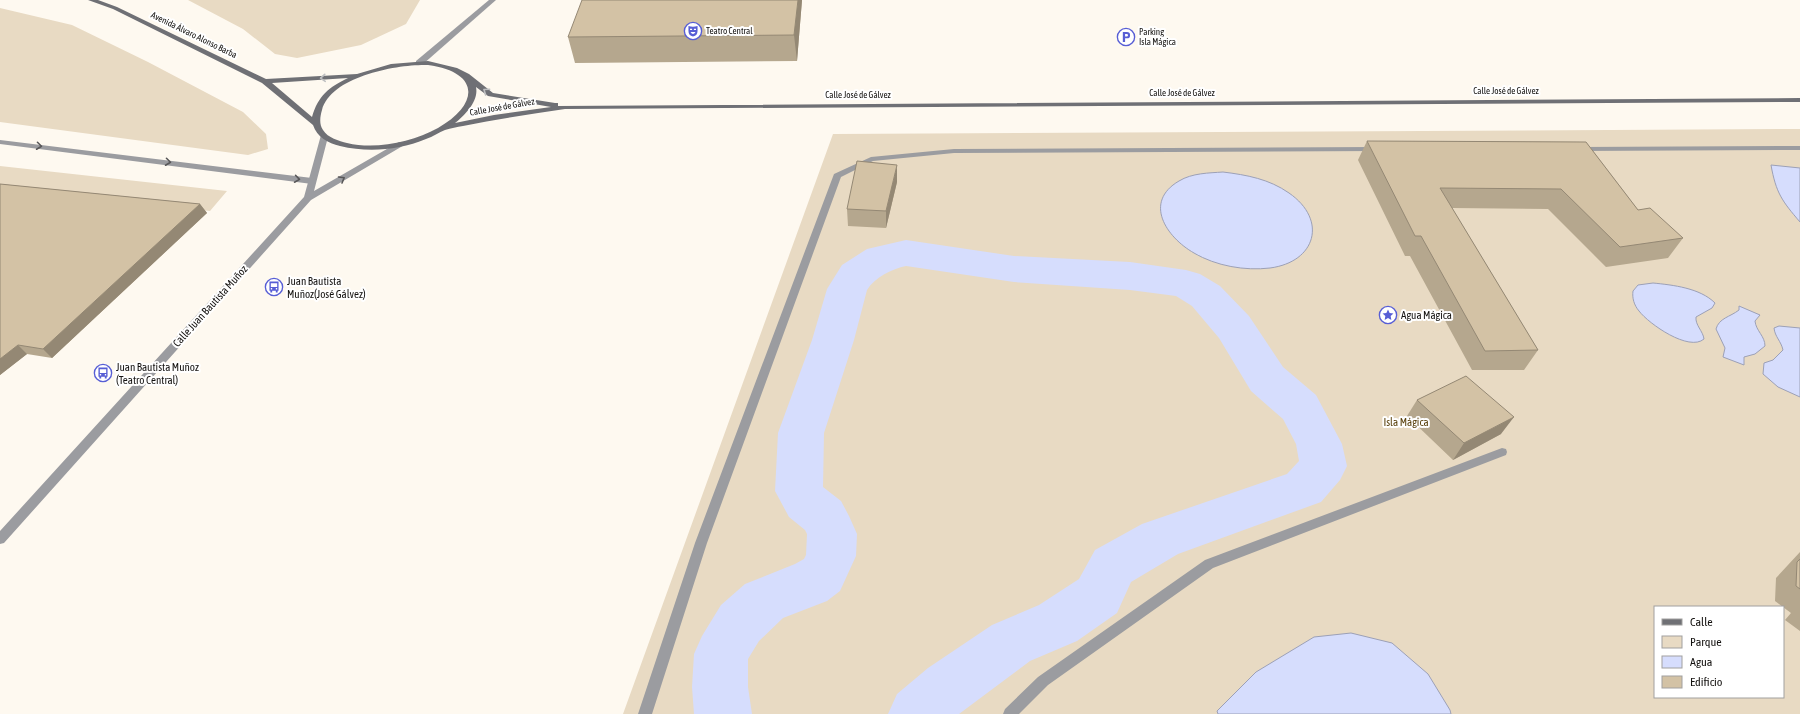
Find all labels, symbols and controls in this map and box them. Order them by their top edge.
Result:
street label: Avenida Álvaro Alonso Barba [149,10,239,60]
theatre icon: Teatro Central [683,21,703,41]
place label: Teatro Central [706,26,753,36]
parking icon: Parking Isla Mágica [1116,27,1136,47]
place label: Parking Isla Mágica [1139,27,1176,47]
one-way arrow [320,73,326,82]
street label: Calle José de Gálvez [1473,86,1540,96]
one-way arrow [483,88,490,96]
street label: Calle José de Gálvez [1149,88,1216,98]
street label: Calle José de Gálvez [825,90,892,100]
street label: Calle José de Gálvez [469,96,536,118]
one-way arrow [36,141,42,150]
one-way arrow [165,158,171,167]
one-way arrow [294,174,300,183]
one-way arrow [338,176,345,183]
street label: Calle Juan Bautista Muñoz [170,263,250,349]
place label: Juan Bautista Muñoz(José Gálvez) [287,275,366,300]
bus stop icon: Juan Bautista Muñoz(José Gálvez) [264,277,284,297]
place icon: Agua Mágica [1378,305,1398,325]
place label: Agua Mágica [1401,309,1452,321]
place label: Juan Bautista Muñoz (Teatro Central) [116,361,199,386]
bus stop icon: Juan Bautista Muñoz (Teatro Central) [93,363,113,383]
park label: Isla Mágica [1383,416,1429,428]
legend [1654,606,1784,698]
text: Calle [1690,615,1713,629]
text: Parque [1690,635,1722,649]
text: Agua [1690,655,1712,669]
text: Edificio [1690,675,1723,689]

